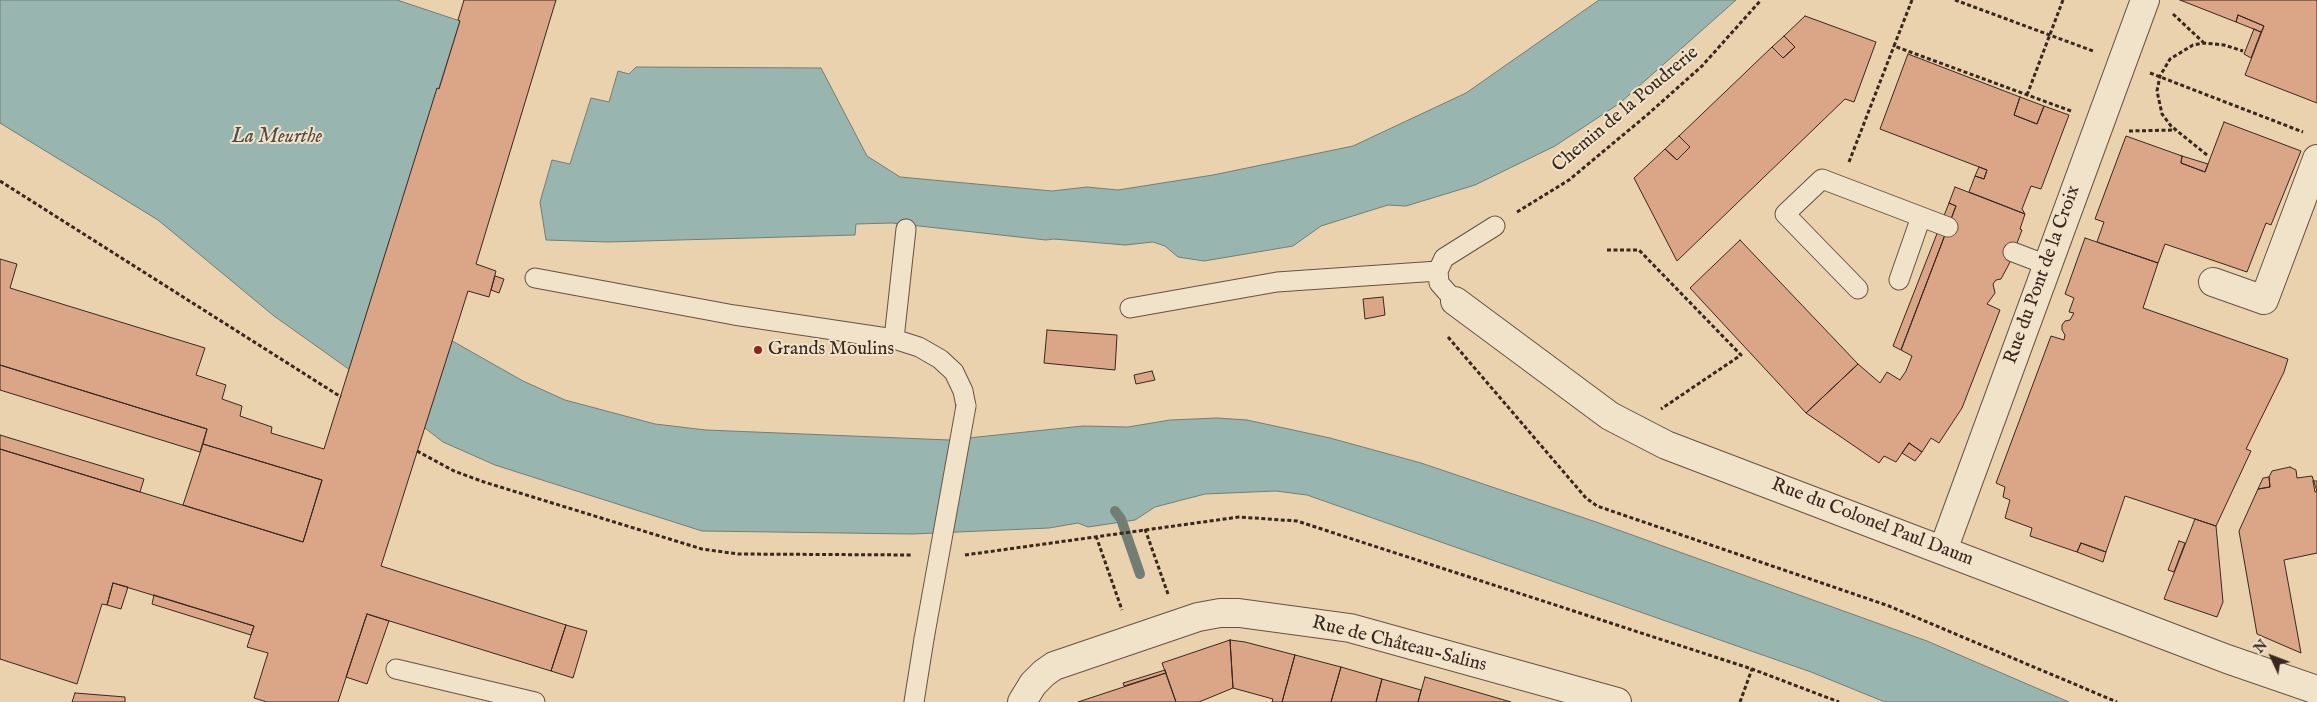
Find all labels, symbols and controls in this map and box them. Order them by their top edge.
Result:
street label: Chemin de la Poudrerie [1548,42,1704,178]
water label: La Meurthe [232,126,322,150]
street label: Rue du Pont de la Croix [2000,183,2086,367]
place label: Grands Moulins [768,339,894,361]
marker: Grands Moulins [752,344,764,356]
street label: Rue du Colonel Paul Daum [1768,474,1976,572]
street label: Rue de Château-Salins [1309,612,1489,678]
north arrow [2247,632,2297,682]
text: N [2250,636,2272,657]

